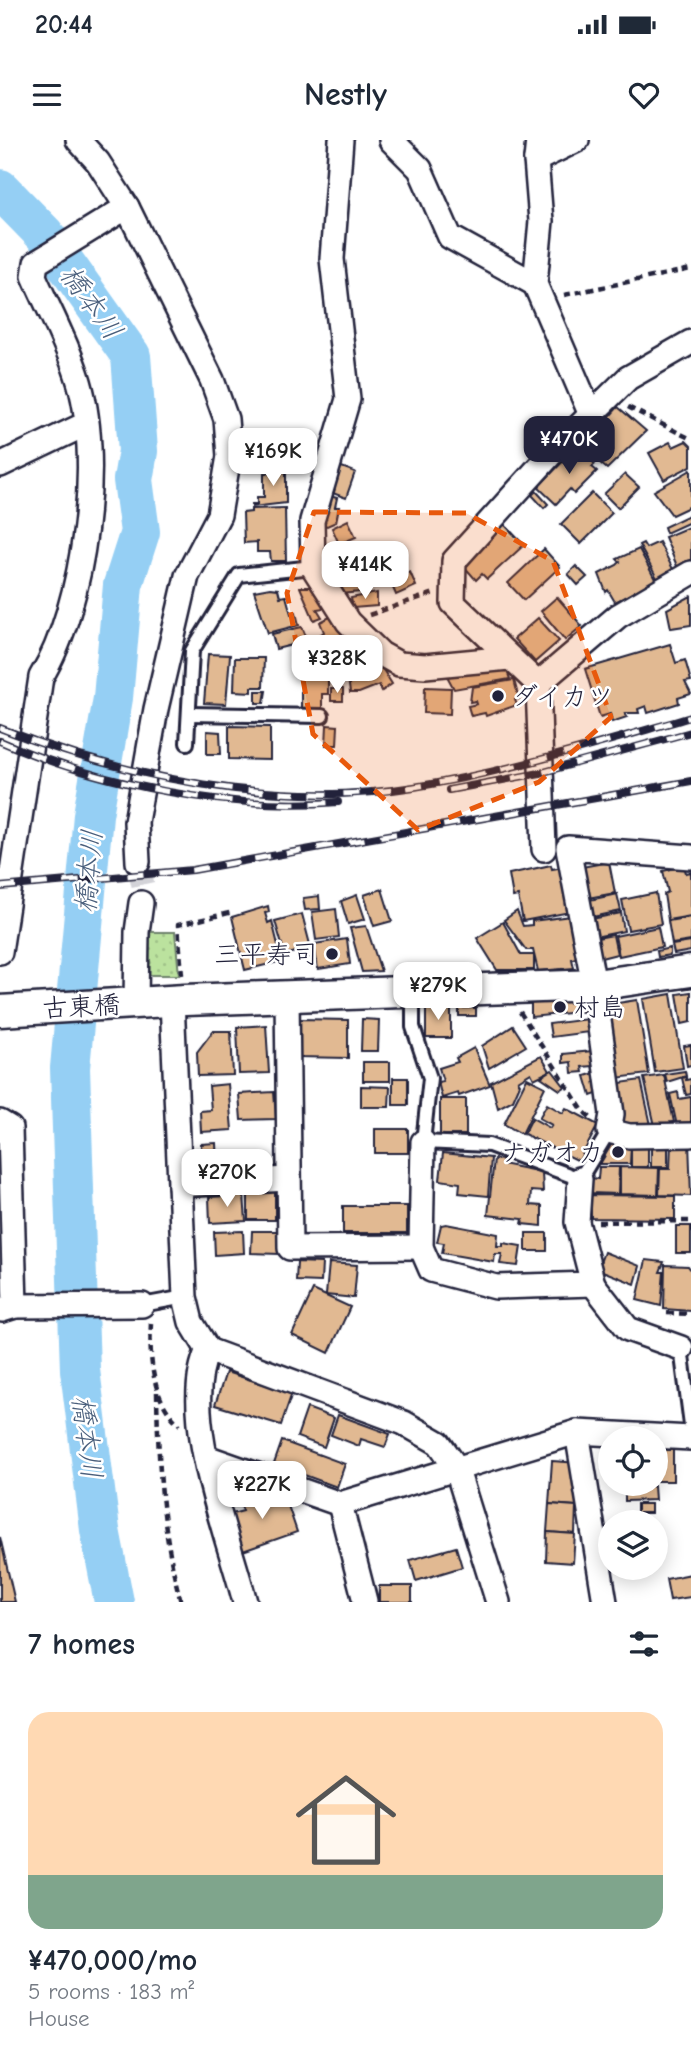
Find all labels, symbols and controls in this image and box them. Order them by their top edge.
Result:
text: 20:44 [35,10,93,40]
icon: menu [28,76,66,114]
text: Nestly [304,76,387,113]
icon: heart [625,76,663,114]
water label: 橋本川 [54,259,129,346]
pin: ¥470K [520,416,618,476]
text: ¥470K [540,425,598,452]
pin: ¥169K [224,428,322,488]
text: ¥169K [244,437,302,464]
pin: ¥414K [316,542,414,601]
text: ¥414K [338,550,392,577]
pin: ¥328K [288,636,386,695]
text: ¥328K [308,644,366,671]
place label: ダイカツ [512,682,613,712]
marker: ダイカツ [490,688,506,704]
water label: 橋本川 [69,828,109,914]
place label: 三平寿司 [214,940,318,970]
marker: 三平寿司 [324,946,340,962]
pin: ¥279K [389,962,487,1022]
text: ¥279K [409,971,467,998]
street label: 古東橋 [41,990,121,1024]
place label: 村島 [574,993,626,1023]
marker: 村島 [552,999,568,1015]
place label: ナガオカ [501,1138,604,1168]
marker: ナガオカ [610,1144,626,1160]
pin: ¥270K [178,1150,276,1209]
text: ¥270K [198,1158,257,1185]
water label: 橋本川 [66,1393,108,1481]
map controls [598,1426,668,1580]
button: locate [598,1426,668,1496]
pin: ¥227K [213,1462,311,1521]
text: ¥227K [233,1470,291,1497]
button: layers [598,1510,668,1580]
icon: filters [625,1625,663,1663]
text: 7 homes [28,1627,135,1662]
icon: home [283,1757,409,1883]
text: ¥470,000/mo [28,1943,197,1978]
text: 5 rooms · 183 m² [28,1978,194,2005]
text: House [28,2005,90,2032]

